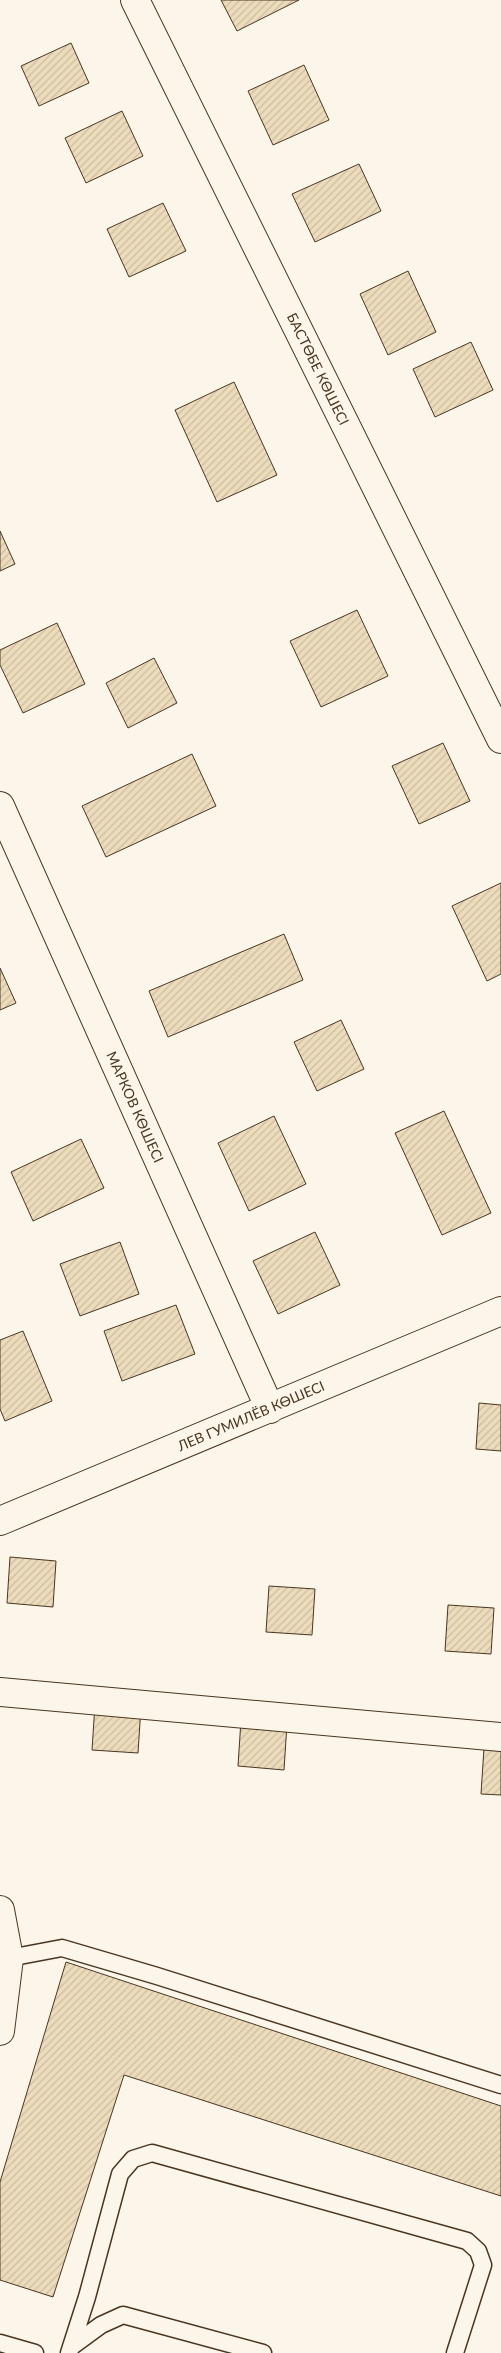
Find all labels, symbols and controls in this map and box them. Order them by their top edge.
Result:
street label: БАСТӨБЕ КӨШЕСІ [284,310,353,428]
street label: МАРКОВ КӨШЕСІ [103,1049,168,1165]
street label: ЛЕВ ГУМИЛЁВ КӨШЕСІ [174,1377,327,1455]

